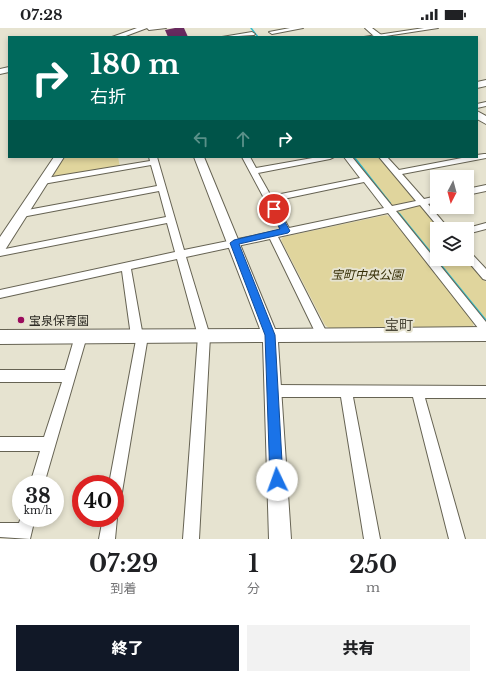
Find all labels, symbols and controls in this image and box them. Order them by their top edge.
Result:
text: 07:28 [20,5,63,24]
text: 180 m [90,47,180,82]
icon: right [24,52,76,104]
text: 右折 [90,86,126,108]
icon: left [190,128,212,150]
icon: ahead [232,128,254,150]
icon: right [274,128,296,150]
north arrow [430,170,474,214]
map controls [430,170,474,266]
pin [257,192,291,226]
icon: arrive [263,198,285,220]
button: layers [430,222,474,266]
park label: 宝町中央公園 [331,267,405,282]
place label: 宝泉保育園 [29,313,89,328]
marker: 宝泉保育園 [16,315,26,325]
district label: 宝町 [385,316,413,334]
position arrow [256,459,298,501]
speed limit sign: 40 [72,475,124,527]
text: 38 [25,484,51,508]
text: km/h [24,504,52,517]
text: 07:29 [89,549,158,578]
text: 1 [248,549,259,578]
text: 250 [349,550,397,579]
text: m [366,579,380,596]
text: 到着 [111,580,137,597]
text: 分 [247,580,260,597]
button: 終了 [16,625,239,671]
button: 共有 [247,625,470,671]

